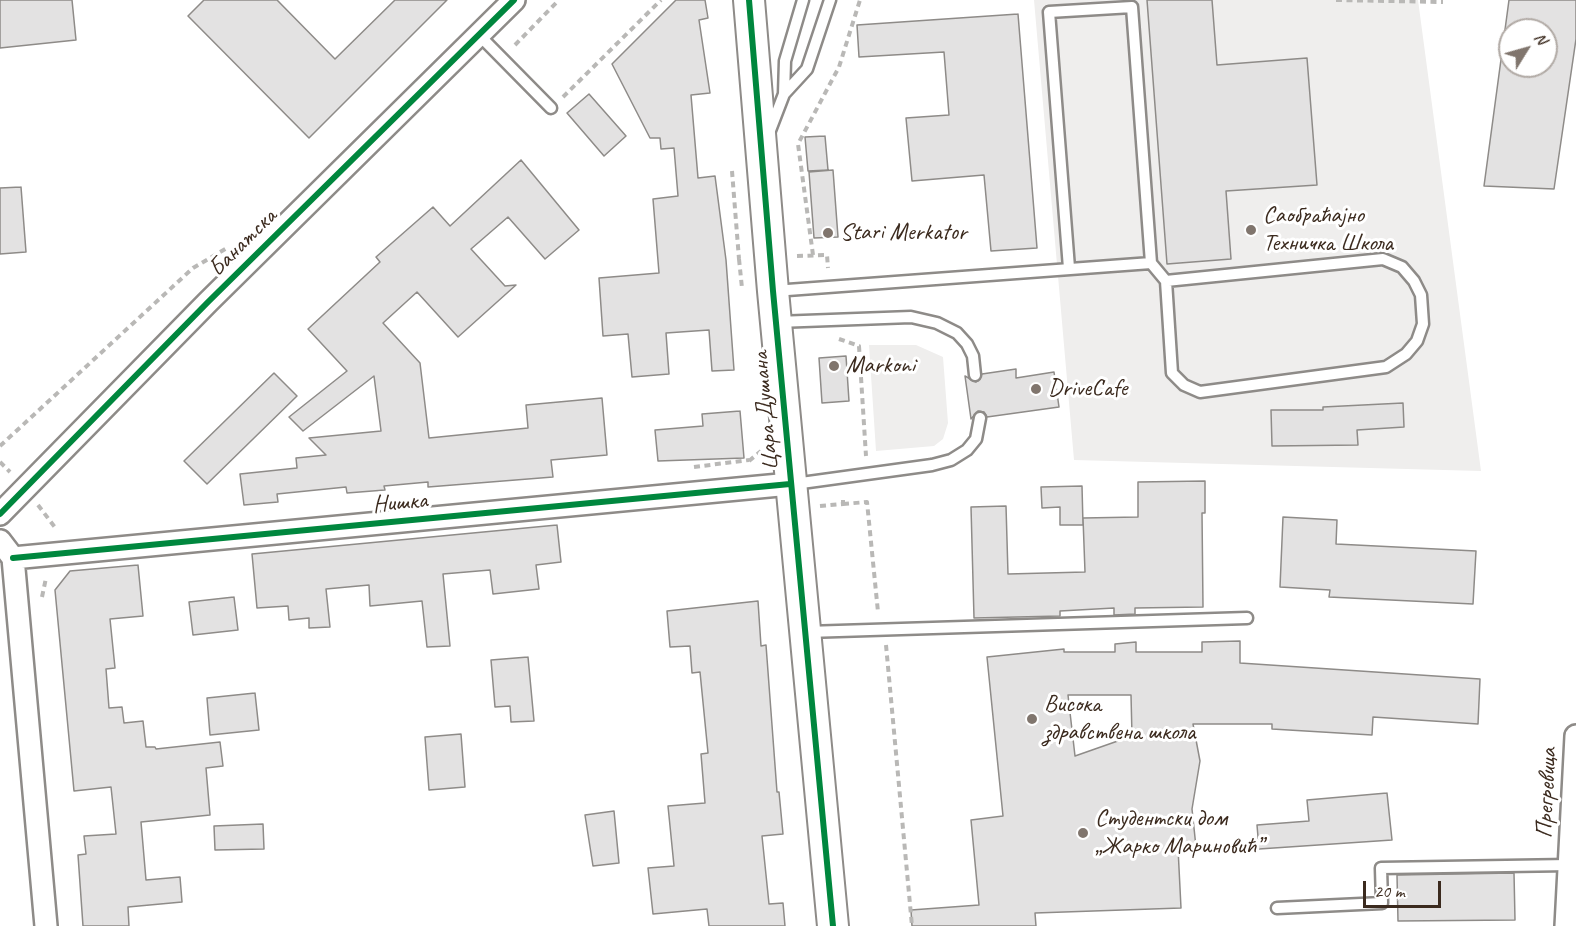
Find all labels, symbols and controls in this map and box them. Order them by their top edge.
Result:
north arrow [1498,18,1558,78]
text: N [1530,28,1552,48]
place label: Саобраћајно Техничка Школа [1263,202,1393,258]
street label: Банатска [203,203,283,283]
place label: Stari Merkator [840,219,967,247]
marker: Саобраћајно Техничка Школа [1244,223,1258,237]
marker: Stari Merkator [821,226,835,240]
street label: Цара Душана [746,350,786,472]
place label: Markoni [846,352,915,380]
marker: Markoni [827,359,841,373]
place label: DriveCafe [1048,375,1127,403]
marker: DriveCafe [1029,382,1043,396]
street label: Нишка [371,486,429,520]
place label: Висока здравствена школа [1044,691,1195,747]
marker: Висока здравствена школа [1025,712,1039,726]
street label: Прегревица [1530,747,1564,839]
place label: Студентски дом „Жарко Мариновић” [1095,805,1262,861]
marker: Студентски дом „Жарко Мариновић” [1076,826,1090,840]
scale bar [1366,869,1444,907]
text: 20 m [1374,880,1405,902]

